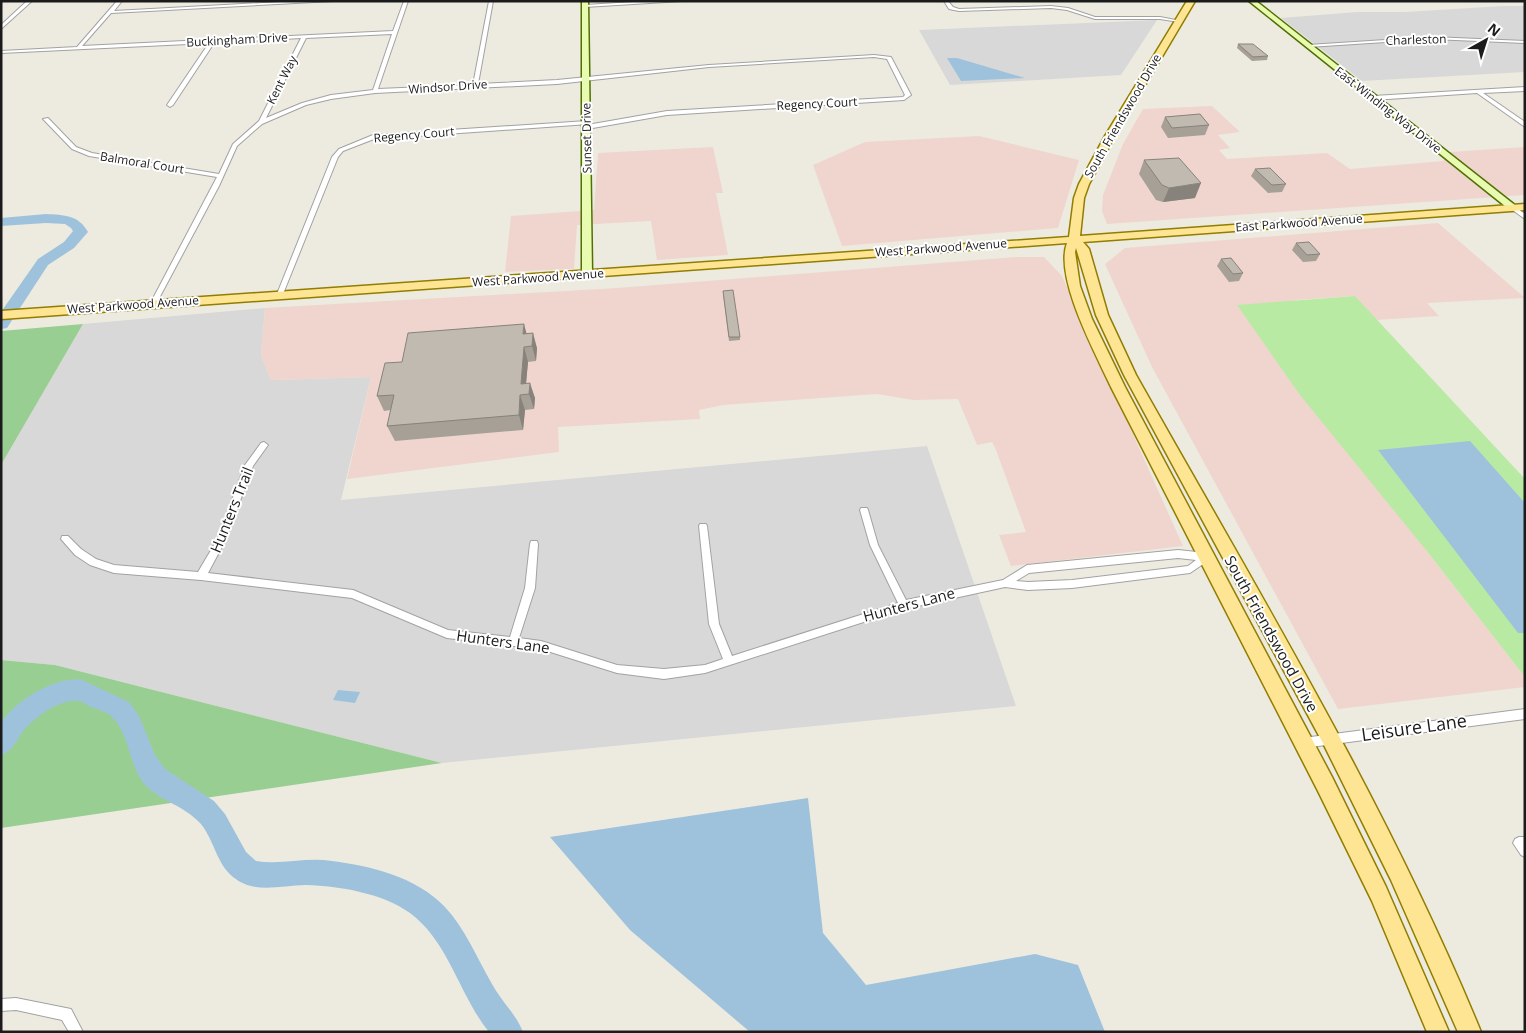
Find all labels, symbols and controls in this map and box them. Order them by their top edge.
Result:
north arrow [1461,15,1511,65]
text: N [1484,19,1505,40]
street label: Buckingham Drive [186,28,288,51]
street label: Charleston [1385,30,1447,49]
street label: South Friendswood Drive [1080,50,1165,181]
street label: Kent Way [262,52,302,107]
street label: East Winding Way Drive [1331,62,1446,157]
street label: Windsor Drive [408,75,488,98]
street label: Regency Court [776,93,858,114]
street label: Sunset Drive [577,102,596,173]
street label: Regency Court [373,123,455,146]
street label: Balmoral Court [99,147,185,178]
street label: East Parkwood Avenue [1235,210,1363,235]
street label: West Parkwood Avenue [875,234,1008,261]
street label: West Parkwood Avenue [472,264,605,291]
street label: West Parkwood Avenue [67,291,200,318]
street label: Hunters Trail [205,464,257,555]
street label: South Friendswood Drive [1220,552,1323,715]
street label: Hunters Lane [861,582,957,626]
street label: Hunters Lane [455,625,551,657]
street label: Leisure Lane [1360,708,1468,746]

